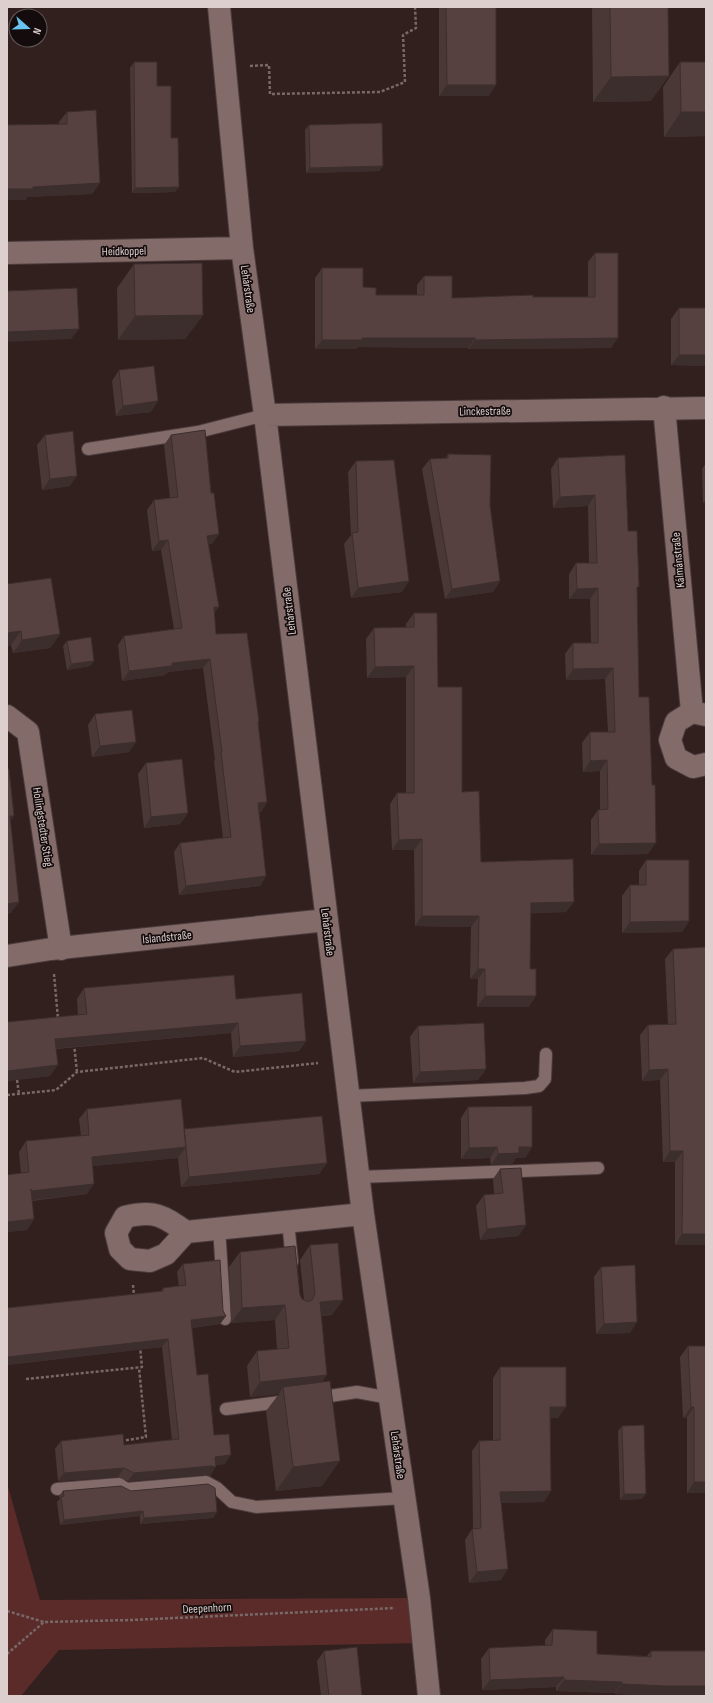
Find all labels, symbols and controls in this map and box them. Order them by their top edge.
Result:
north arrow [8,8,48,48]
text: N [30,26,44,36]
street label: Heidkoppel [102,244,146,259]
street label: Lehárstraße [237,264,258,314]
street label: Linckestraße [459,404,511,419]
street label: Kálmánstraße [669,532,688,588]
street label: Lehárstraße [279,586,300,636]
street label: Hollingstedter Stieg [29,786,56,868]
street label: Lehárstraße [317,907,338,957]
street label: Islandstraße [142,927,193,948]
street label: Lehárstraße [387,1430,408,1480]
street label: Deepenhorn [182,1600,232,1617]

